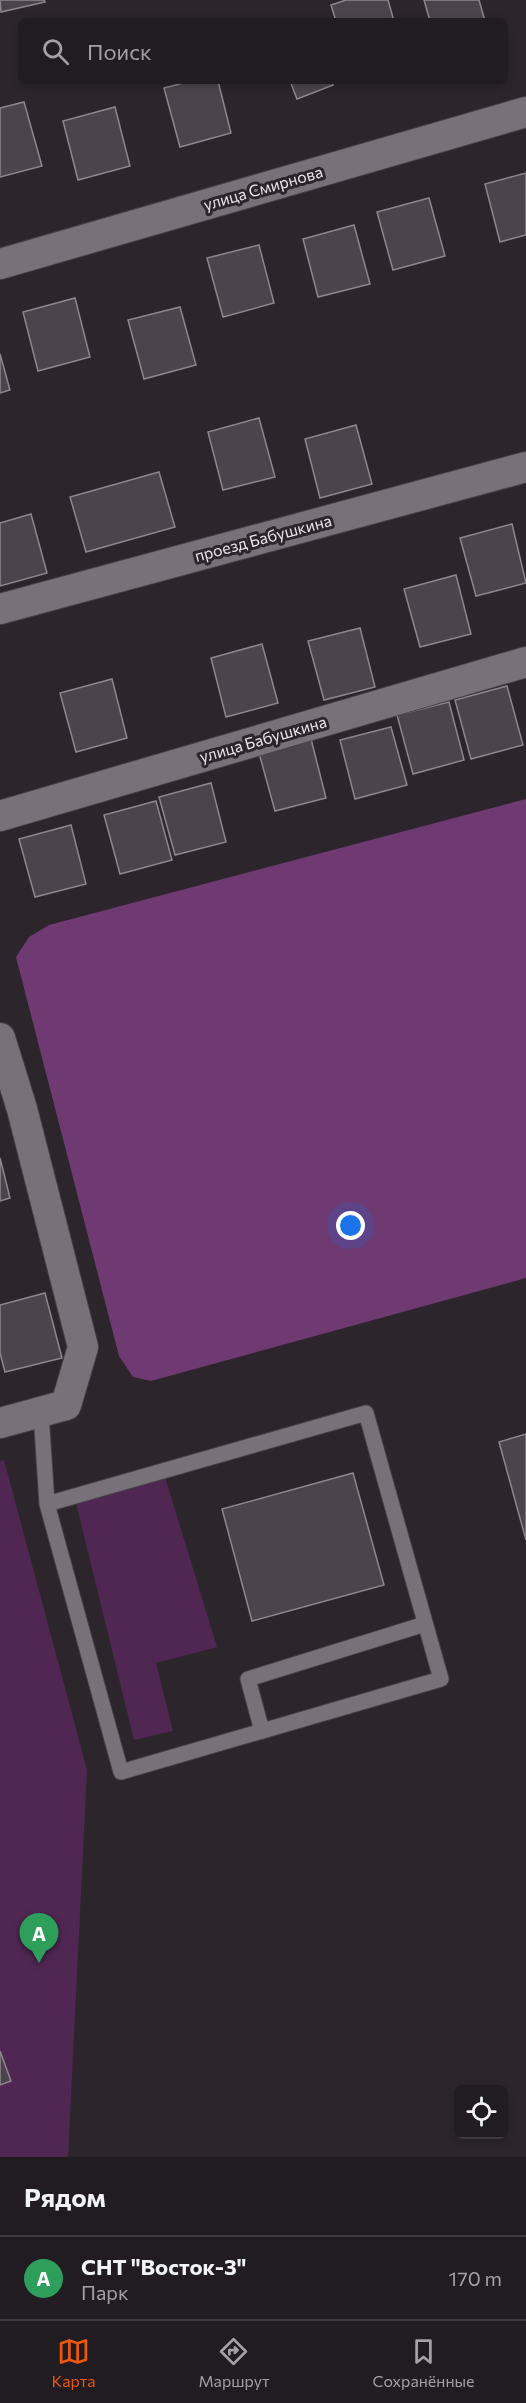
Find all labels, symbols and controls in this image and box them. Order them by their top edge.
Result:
search box [18,18,508,84]
icon: search [39,35,72,68]
text: Поиск [87,38,152,65]
street label: улица Смирнова [201,161,325,214]
street label: проезд Бабушкина [192,510,333,565]
street label: улица Бабушкина [197,711,329,766]
your location [336,1211,365,1240]
pin: A [20,1914,58,1963]
map controls [454,2085,508,2139]
button: locate [454,2085,508,2139]
text: Рядом [24,2181,106,2212]
text: СНТ "Восток-3" [81,2253,246,2280]
text: A [36,2266,51,2290]
text: 170 m [449,2266,502,2290]
text: Парк [81,2280,129,2304]
tab: Карта [51,2335,96,2390]
tab: Маршрут [198,2335,270,2390]
tab: Сохранённые [372,2335,475,2390]

